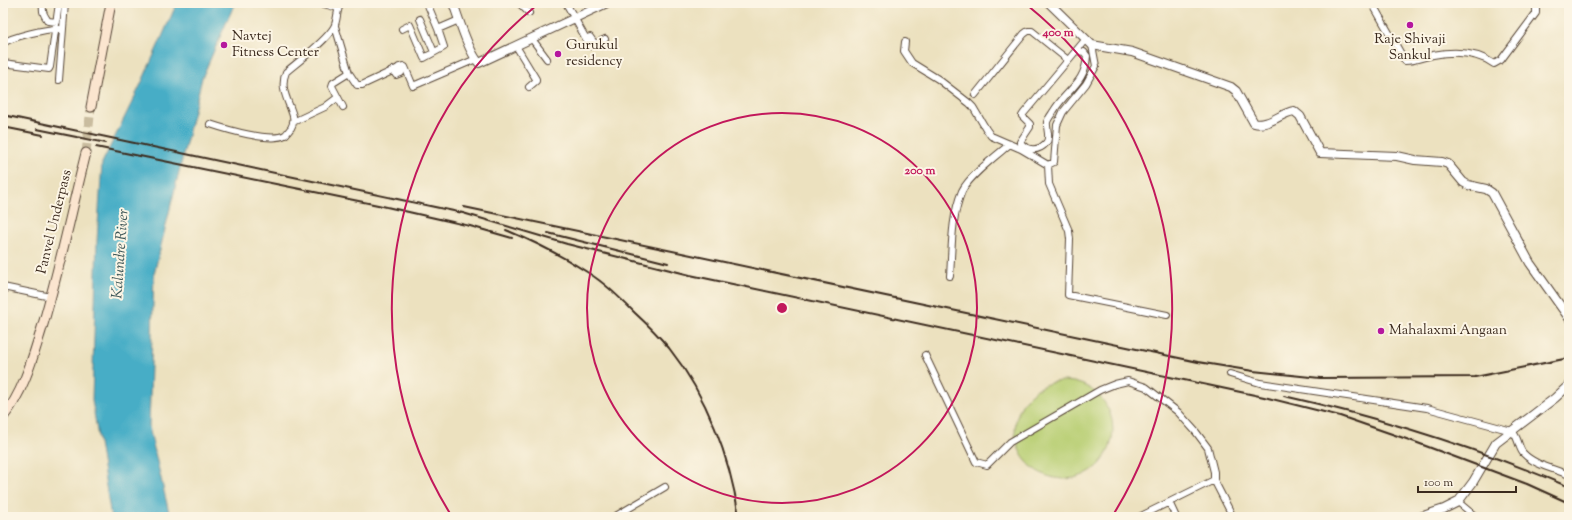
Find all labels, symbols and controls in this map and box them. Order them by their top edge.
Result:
marker: Raje Shivaji Sankul [1405,20,1415,30]
text: 400 m [1041,24,1074,42]
place label: Navtej Fitness Center [232,27,320,63]
place label: Raje Shivaji Sankul [1374,30,1446,66]
place label: Gurukul residency [566,36,623,72]
marker: Navtej Fitness Center [219,40,229,50]
marker: Gurukul residency [553,49,563,59]
text: 200 m [905,162,935,180]
street label: Panvel Underpass [32,168,78,276]
water label: Kalundre River [107,208,135,300]
centre of rings [775,301,789,315]
place label: Mahalaxmi Angaan [1389,321,1507,341]
marker: Mahalaxmi Angaan [1376,326,1386,336]
scale bar [1418,468,1516,494]
text: 100 m [1424,474,1453,492]

